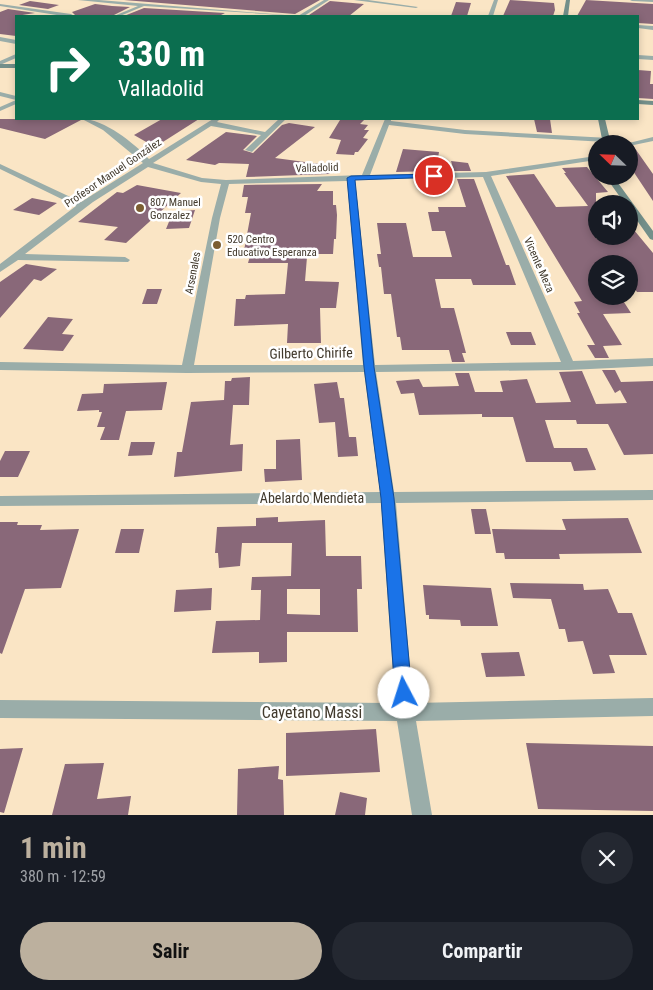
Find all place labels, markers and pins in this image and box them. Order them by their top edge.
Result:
pin [413,155,455,197]
place label: 807 Manuel Gonzalez [150,196,201,222]
marker: 807 Manuel Gonzalez [134,202,146,214]
place label: 520 Centro Educativo Esperanza [227,233,317,259]
marker: 520 Centro Educativo Esperanza [211,239,223,251]

